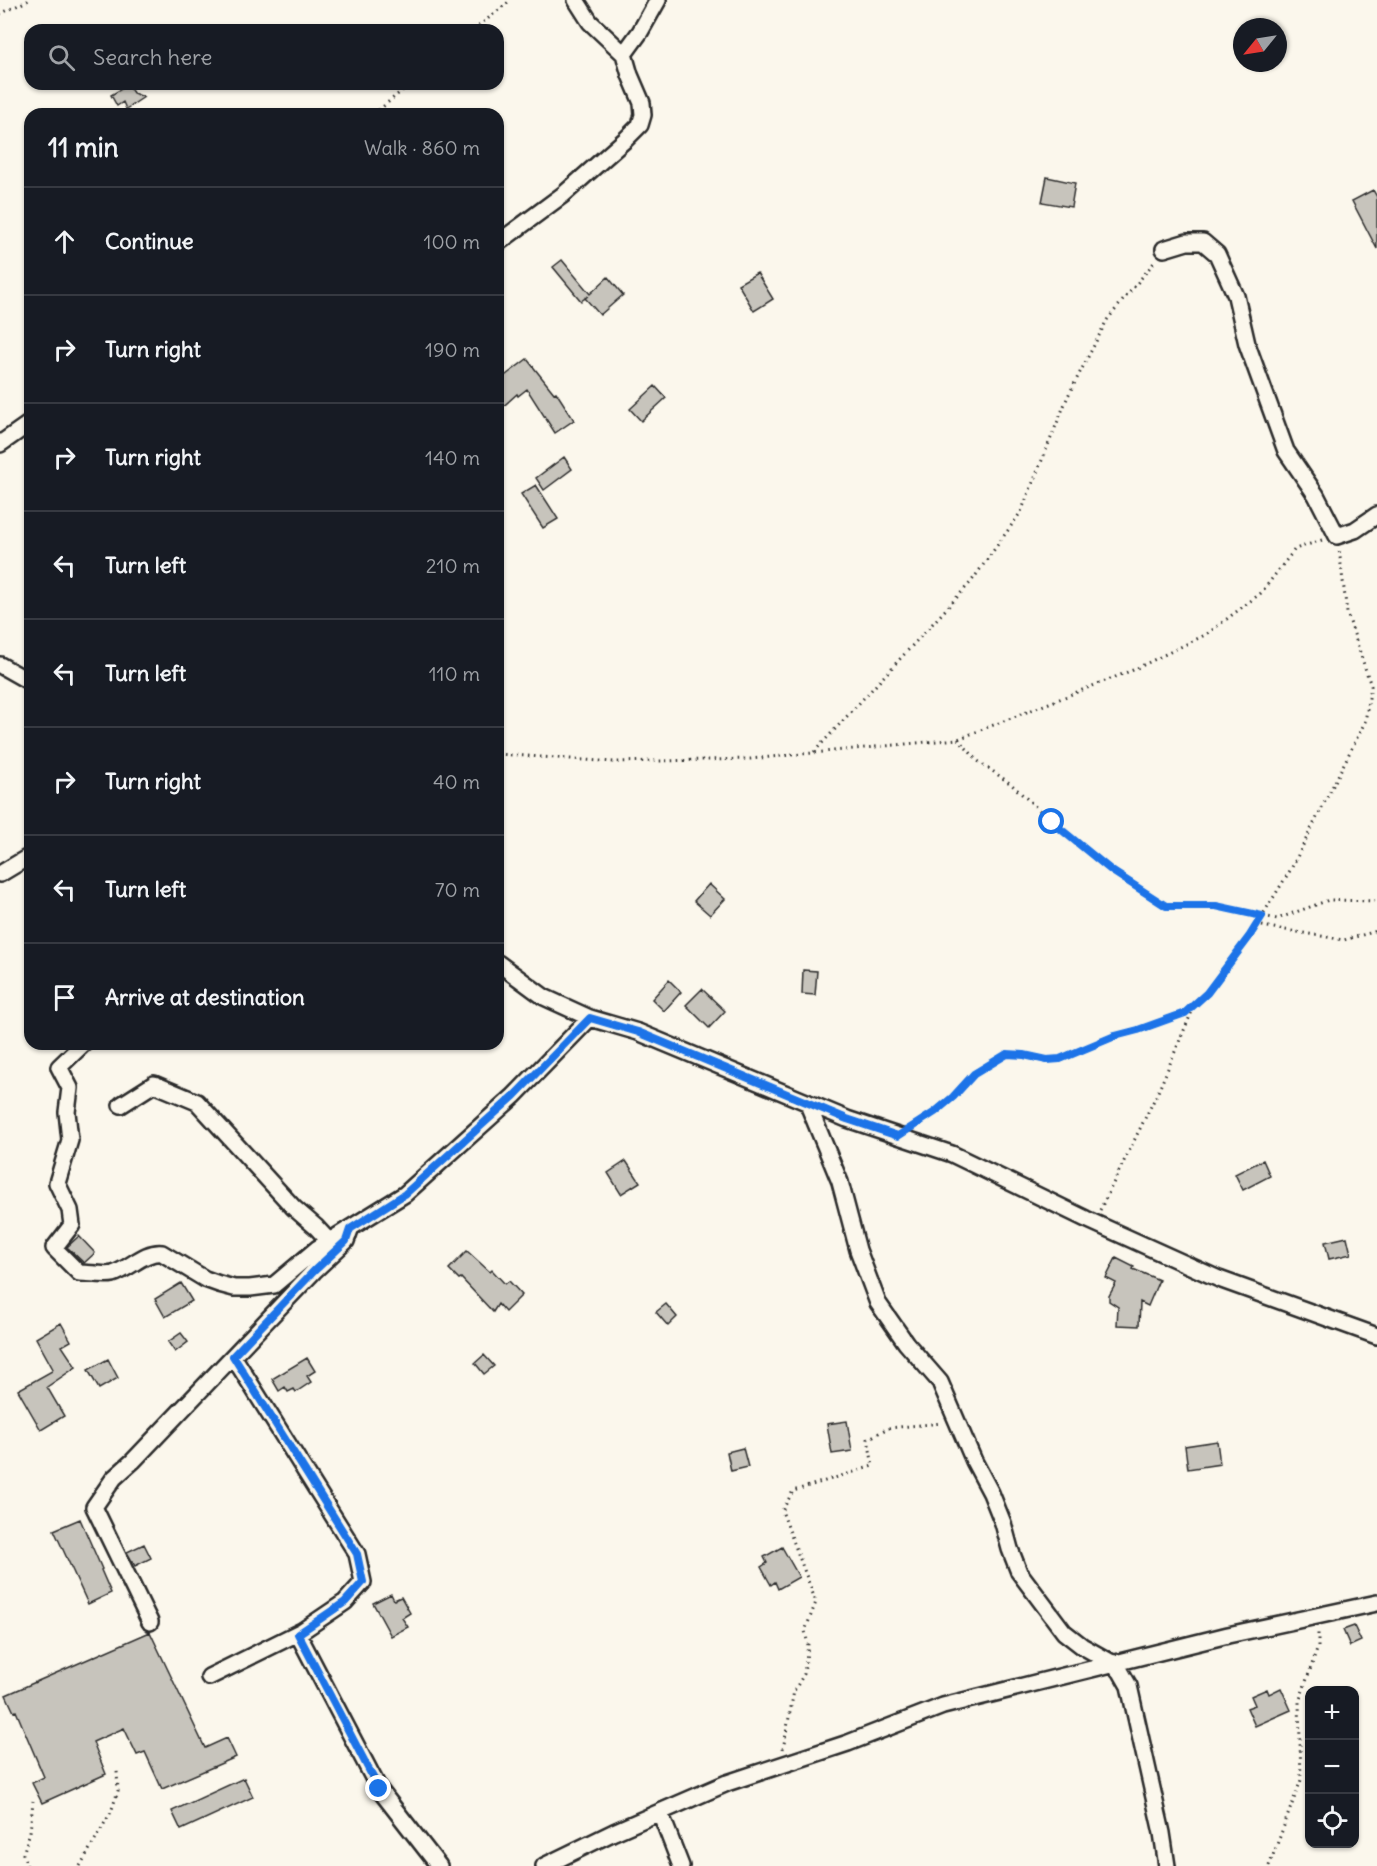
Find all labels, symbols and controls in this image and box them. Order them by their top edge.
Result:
north arrow [1233,18,1287,72]
search box [24,24,504,90]
icon: search [45,41,78,74]
text: Search here [93,43,212,71]
text: 11 min [48,131,119,164]
text: Walk · 860 m [364,135,480,160]
icon: ahead [48,225,81,258]
text: Continue [105,227,194,255]
text: 100 m [423,229,480,254]
icon: right [48,333,81,366]
text: Turn right [105,335,201,363]
text: 190 m [425,337,480,362]
icon: right [48,441,81,474]
text: Turn right [105,443,201,471]
text: 140 m [425,445,480,470]
icon: left [48,549,81,582]
text: Turn left [105,551,186,579]
text: 210 m [426,553,480,578]
icon: left [48,657,81,690]
text: Turn left [105,659,186,687]
text: 110 m [429,661,480,686]
icon: right [48,765,81,798]
text: Turn right [105,767,201,795]
text: 40 m [433,769,480,794]
route start [1038,808,1064,834]
icon: left [48,873,81,906]
text: Turn left [105,875,186,903]
text: 70 m [435,877,480,902]
icon: arrive [48,981,81,1014]
text: Arrive at destination [105,983,305,1011]
map controls [1305,1686,1359,1848]
button: + [1305,1686,1359,1740]
button: − [1305,1740,1359,1794]
route end [365,1775,391,1801]
button: locate [1305,1794,1359,1848]

